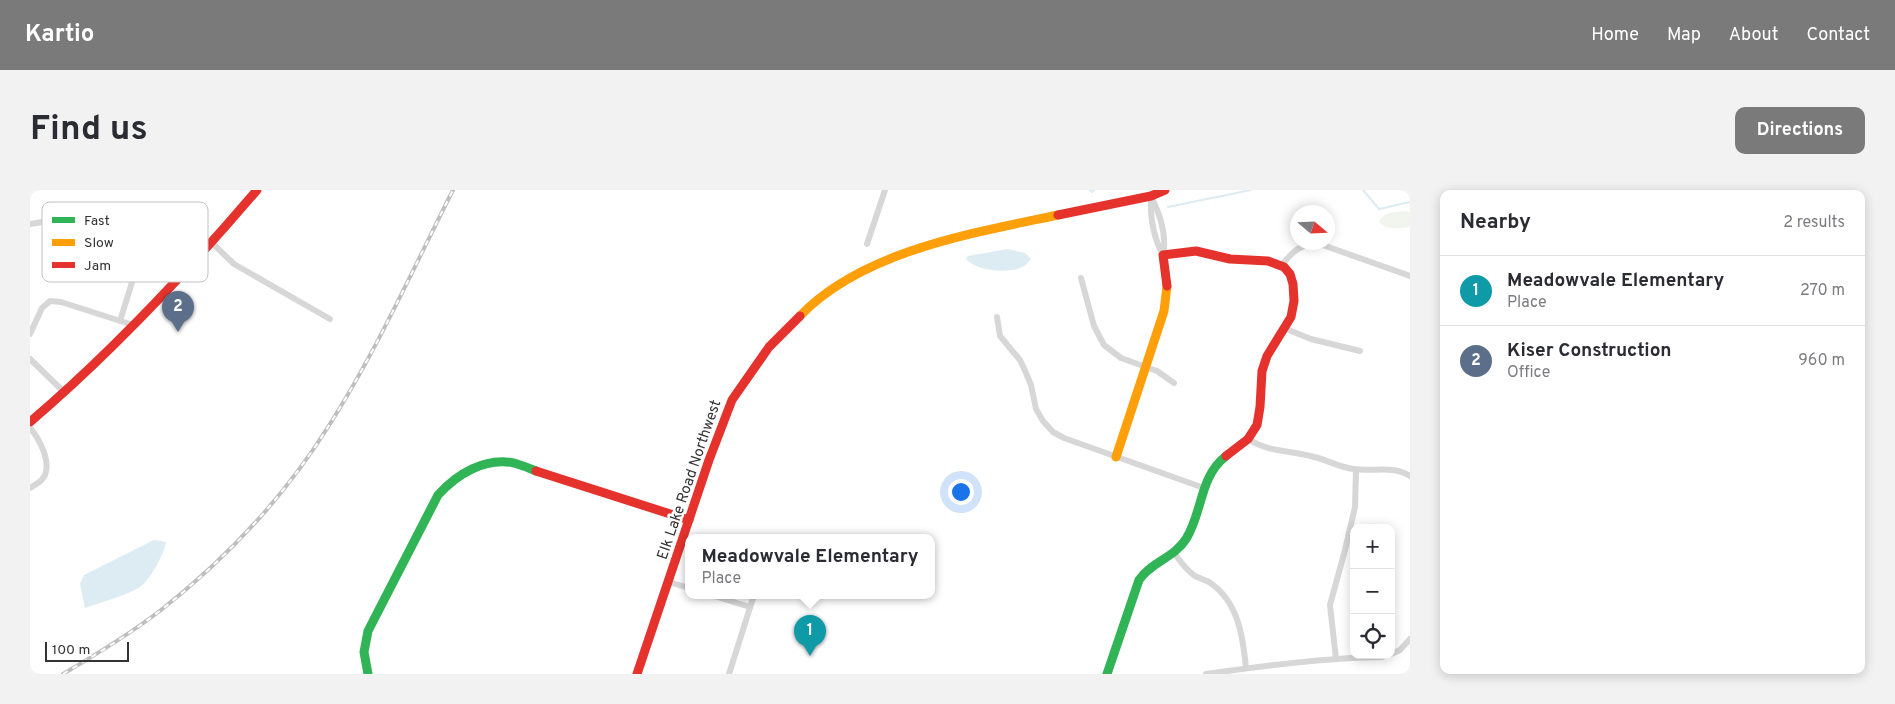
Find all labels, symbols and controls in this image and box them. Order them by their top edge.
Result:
text: Kartio [25,20,94,50]
text: Home [1591,24,1639,47]
text: Map [1667,24,1701,47]
text: About [1729,24,1778,47]
text: Contact [1806,24,1870,47]
button: Directions [1735,107,1865,154]
text: Find us [30,108,148,152]
legend [42,202,208,282]
north arrow [1290,205,1335,250]
text: Nearby [1460,209,1531,236]
text: Fast [84,213,110,230]
text: 2 results [1783,213,1845,233]
text: Slow [84,235,114,252]
text: Jam [84,258,111,275]
text: Meadowvale Elementary [1507,269,1724,293]
text: 1 [1473,281,1479,301]
text: 270 m [1800,281,1845,301]
pin: 2 [162,291,194,332]
text: Place [1507,293,1547,313]
text: Kiser Construction [1507,339,1671,363]
text: 2 [1471,351,1481,371]
text: 960 m [1798,351,1845,371]
text: Office [1507,363,1550,383]
street label: Elk Lake Road Northwest [654,398,726,562]
your location [948,479,974,505]
map controls [1350,524,1395,659]
button: + [1350,524,1395,569]
popup [685,534,935,599]
text: Meadowvale Elementary [701,545,919,569]
text: Place [701,569,741,589]
button: − [1350,569,1395,614]
button: locate [1350,614,1395,659]
pin: 1 [794,615,826,656]
scale bar [45,639,129,662]
text: 100 m [52,642,90,659]

